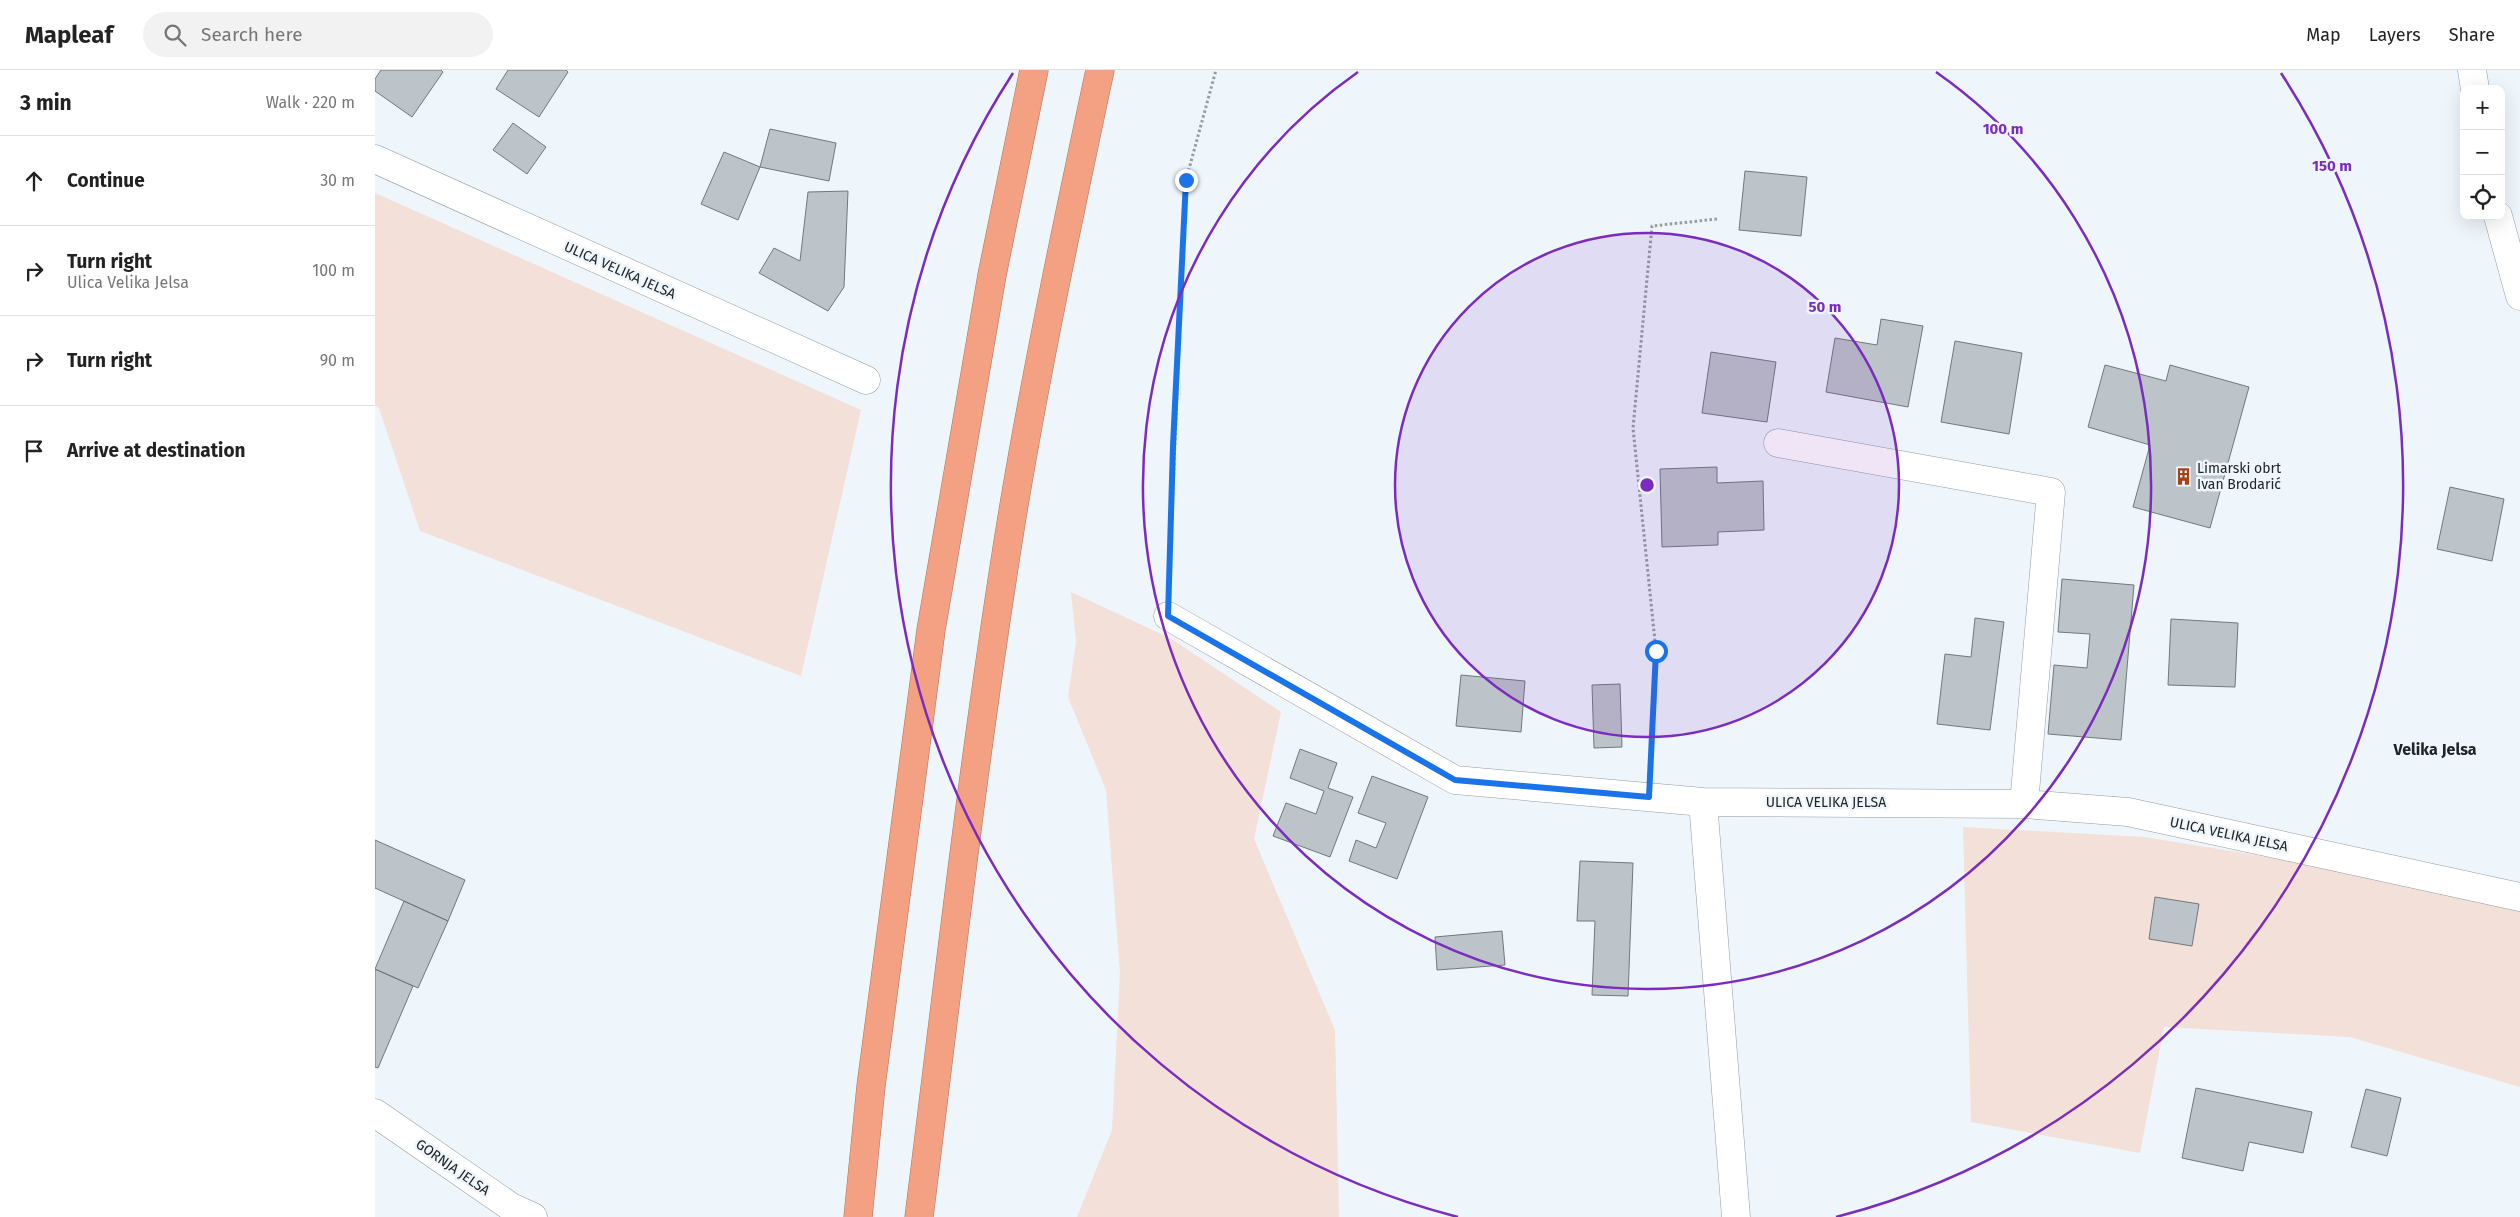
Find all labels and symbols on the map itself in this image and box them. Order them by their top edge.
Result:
text: 100 m [1983,120,2023,138]
text: 150 m [2312,157,2352,175]
route end [1175,169,1198,192]
street label: ULICA VELIKA JELSA [561,238,678,303]
text: 50 m [1808,298,1842,316]
place label: Limarski obrt Ivan Brodarić [2197,460,2282,493]
building icon: Limarski obrt Ivan Brodarić [2173,466,2193,486]
centre of rings [1638,476,1656,494]
route start [1645,640,1668,663]
district label: Velika Jelsa [2393,740,2477,759]
street label: ULICA VELIKA JELSA [1766,794,1886,811]
street label: ULICA VELIKA JELSA [2168,814,2290,855]
street label: GORNJA JELSA [412,1136,493,1199]

